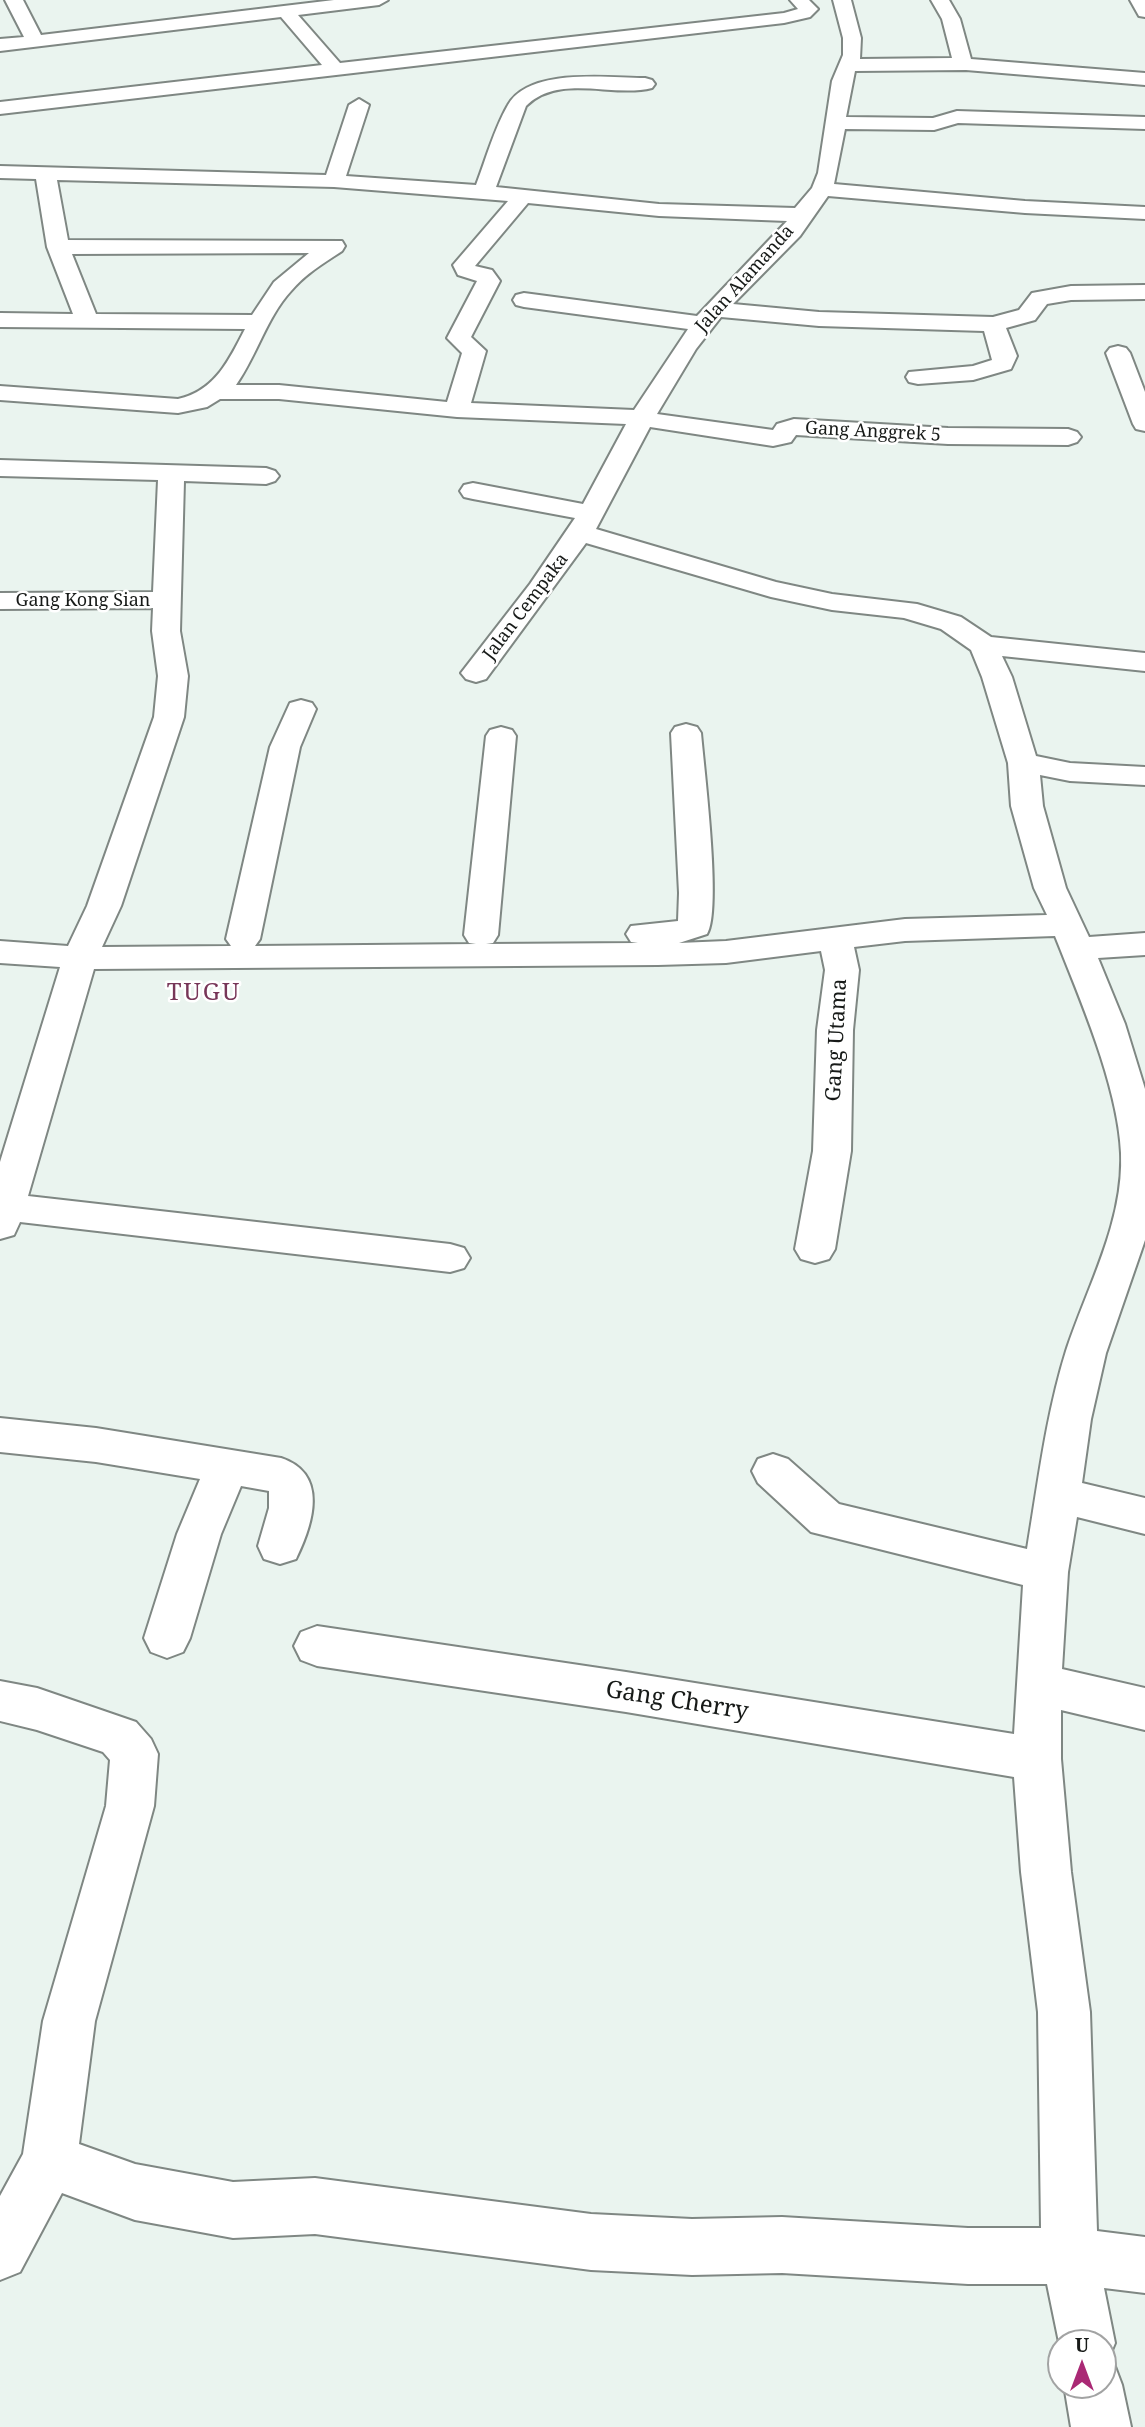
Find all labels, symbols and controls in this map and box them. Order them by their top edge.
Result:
street label: Jalan Alamanda [691,221,799,337]
street label: Gang Anggrek 5 [805,418,941,446]
street label: Jalan Cempaka [479,549,573,665]
street label: Gang Kong Sian [16,590,150,612]
street label: Gang Utama [821,978,853,1102]
district label: TUGU [167,979,241,1007]
street label: Gang Cherry [604,1675,750,1727]
north arrow [1047,2329,1117,2399]
text: U [1075,2332,1089,2358]

